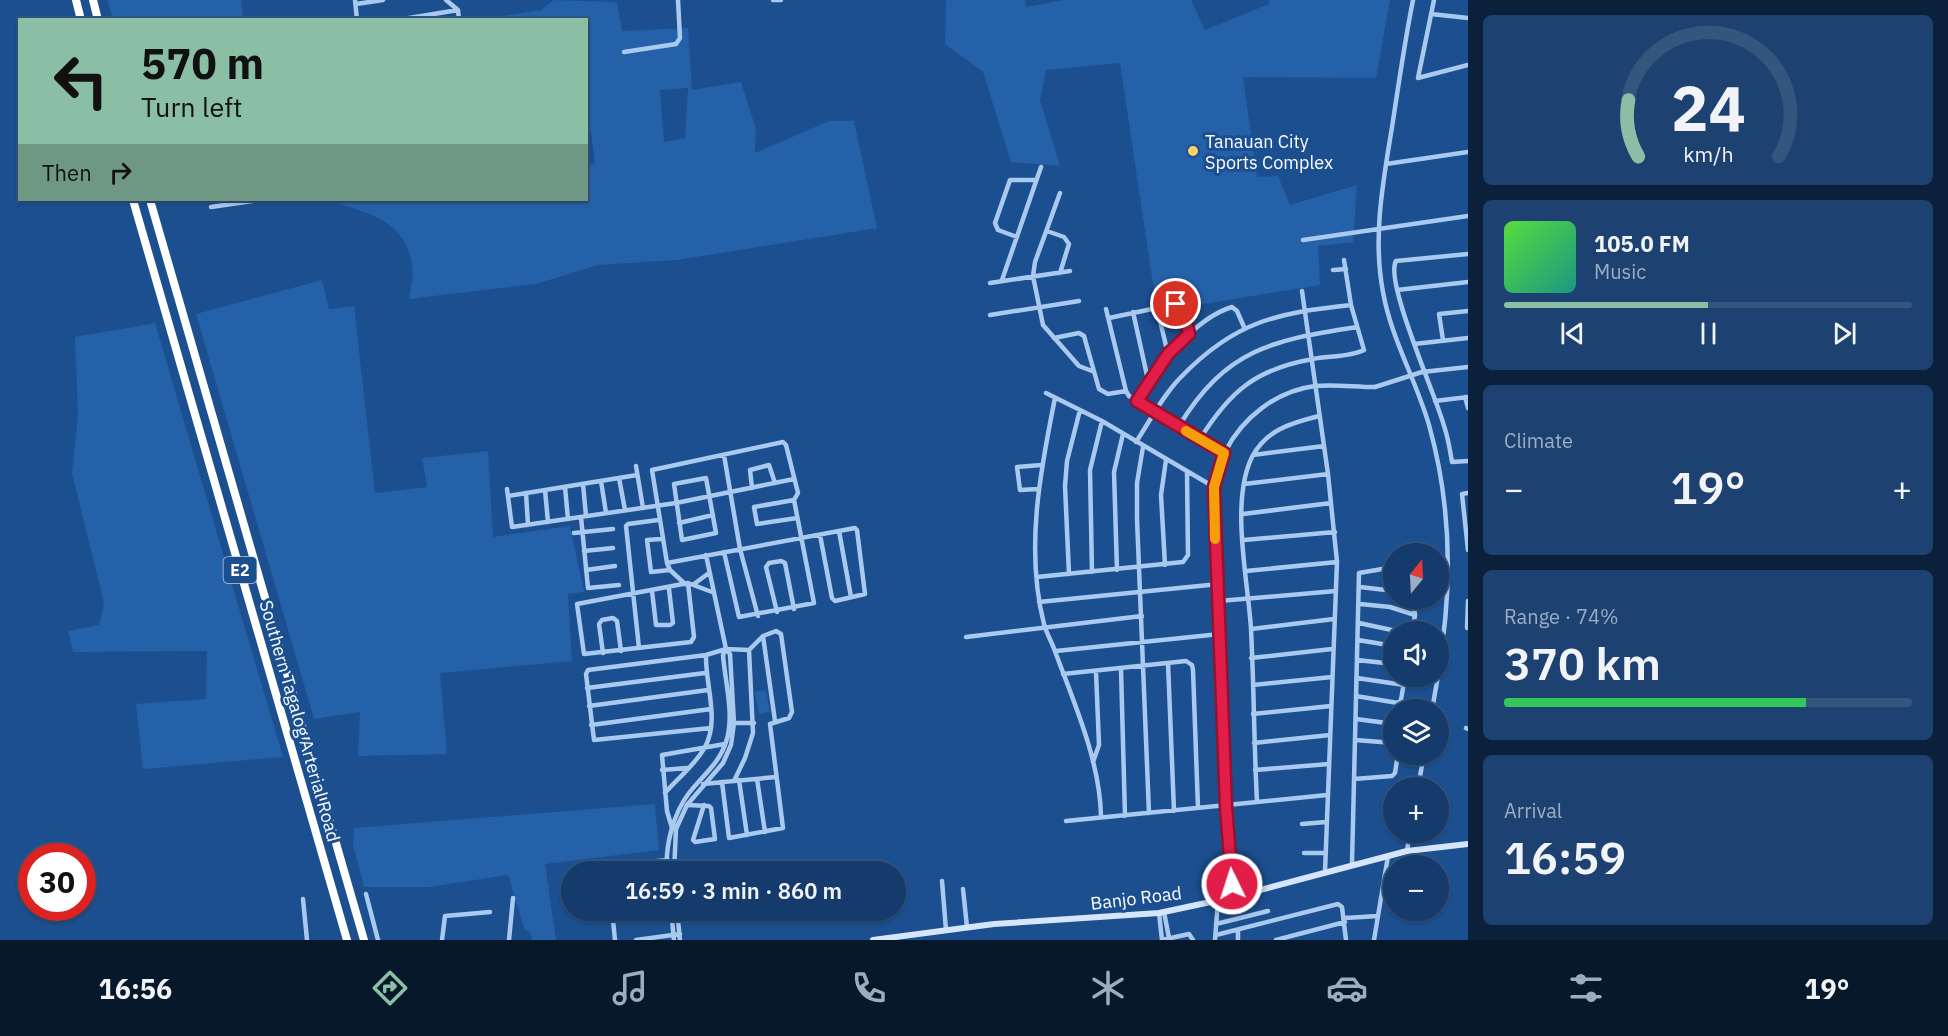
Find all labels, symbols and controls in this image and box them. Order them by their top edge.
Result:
text: 570 m [141,36,264,91]
icon: left [42,42,120,120]
text: 24 [1671,67,1745,148]
text: Turn left [141,89,242,124]
place label: Tanauan City Sports Complex [1205,130,1333,174]
text: km/h [1683,140,1733,168]
marker: Tanauan City Sports Complex [1186,144,1200,158]
icon: right [104,156,137,189]
text: Then [42,158,92,187]
text: 105.0 FM [1594,229,1690,258]
text: Music [1594,258,1646,285]
pin [1150,278,1201,329]
icon: arrive [1159,287,1192,320]
icon: previous [1556,317,1589,350]
icon: pause [1692,317,1725,350]
icon: next [1828,317,1861,350]
text: Climate [1504,427,1573,454]
text: 19° [1670,458,1746,516]
text: − [1504,467,1524,510]
text: + [1892,467,1912,510]
north arrow [1383,543,1449,609]
map controls [1383,543,1449,921]
road number: E2 [224,557,256,583]
street label: Southern Tagalog Arterial Road [254,598,346,844]
text: Range · 74% [1504,603,1619,630]
button: sound [1383,621,1449,687]
text: 370 km [1504,634,1661,692]
button: layers [1383,699,1449,765]
button: + [1383,777,1449,843]
text: Arrival [1504,797,1562,824]
text: 16:59 [1504,828,1626,886]
speed limit sign: 30 [18,843,96,921]
position arrow [1200,852,1264,916]
button: − [1383,855,1449,921]
text: 16:59 · 3 min · 860 m [625,876,842,905]
street label: Banjo Road [1089,881,1183,915]
icon: directions [369,967,411,1009]
icon: music [609,967,651,1009]
icon: phone [848,967,890,1009]
icon: climate [1087,967,1129,1009]
icon: car [1326,967,1368,1009]
icon: filters [1565,967,1607,1009]
text: 16:56 [99,971,172,1006]
text: 19° [1804,971,1849,1006]

